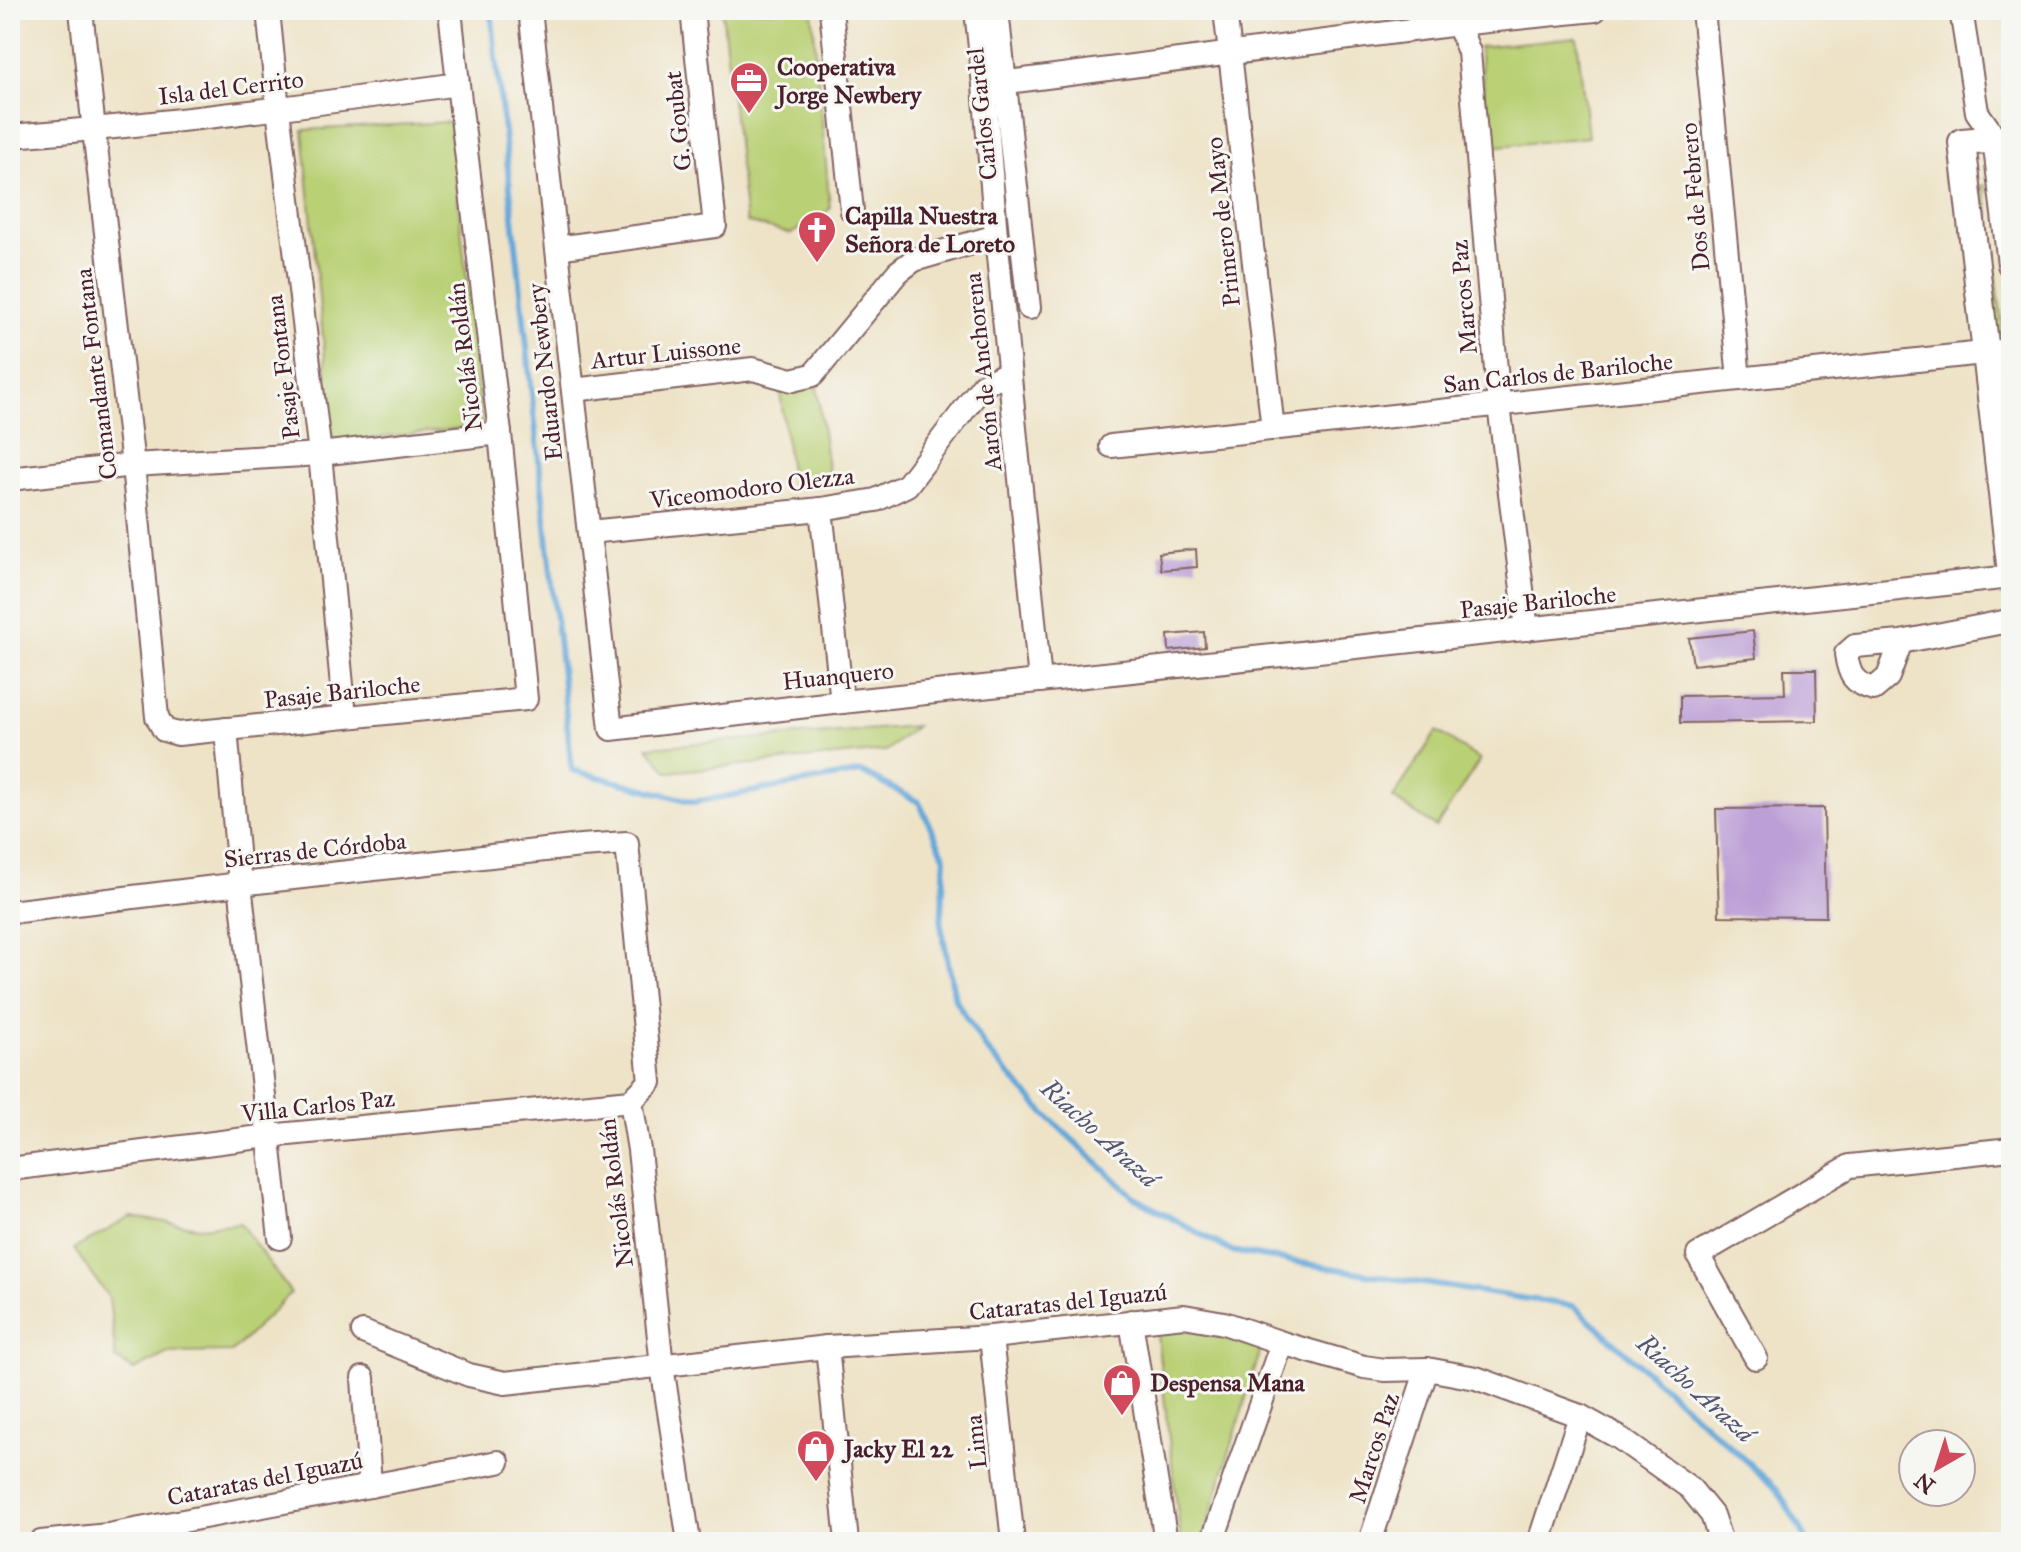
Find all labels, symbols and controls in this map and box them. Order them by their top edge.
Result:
street label: Carlos Gardel [960,46,1004,182]
place label: Cooperativa Jorge Newbery [774,52,923,110]
office icon: Cooperativa Jorge Newbery [728,60,770,115]
street label: Isla del Cerrito [157,64,305,112]
street label: G. Goubat [658,69,698,173]
street label: Dos de Febrero [1674,121,1716,273]
street label: Primero de Mayo [1199,136,1247,308]
place label: Capilla Nuestra Señora de Loreto [845,201,1015,259]
church icon: Capilla Nuestra Señora de Loreto [796,209,838,264]
street label: Marcos Paz [1444,239,1484,355]
street label: Comandante Fontana [68,266,124,481]
street label: Aarón de Anchorena [958,270,1008,474]
street label: Nicolás Roldán [441,281,489,433]
street label: Eduardo Newbery [521,281,569,462]
street label: Pasaje Fontana [259,292,307,441]
street label: Artur Luissone [589,330,742,376]
street label: San Carlos de Bariloche [1442,346,1674,400]
street label: Viceomodoro Olezza [647,460,857,516]
street label: Pasaje Bariloche [1458,579,1618,625]
street label: Huanquero [781,655,895,697]
street label: Pasaje Bariloche [262,669,422,715]
street label: Sierras de Córdoba [222,825,408,874]
water label: Riacho Arazá [1034,1071,1168,1197]
street label: Villa Carlos Paz [239,1083,396,1129]
street label: Nicolás Roldán [592,1117,640,1269]
street label: Cataratas del Iguazú [968,1277,1169,1327]
water label: Riacho Arazá [1630,1326,1764,1452]
shop icon: Despensa Mana [1101,1362,1143,1417]
place label: Despensa Mana [1150,1368,1306,1398]
street label: Marcos Paz [1342,1389,1406,1507]
street label: Lima [958,1412,994,1471]
shop icon: Jacky El 22 [795,1428,837,1483]
north arrow [1897,1428,1977,1508]
place label: Jacky El 22 [841,1434,955,1464]
street label: Cataratas del Iguazú [165,1445,366,1513]
text: N [1909,1467,1940,1500]

